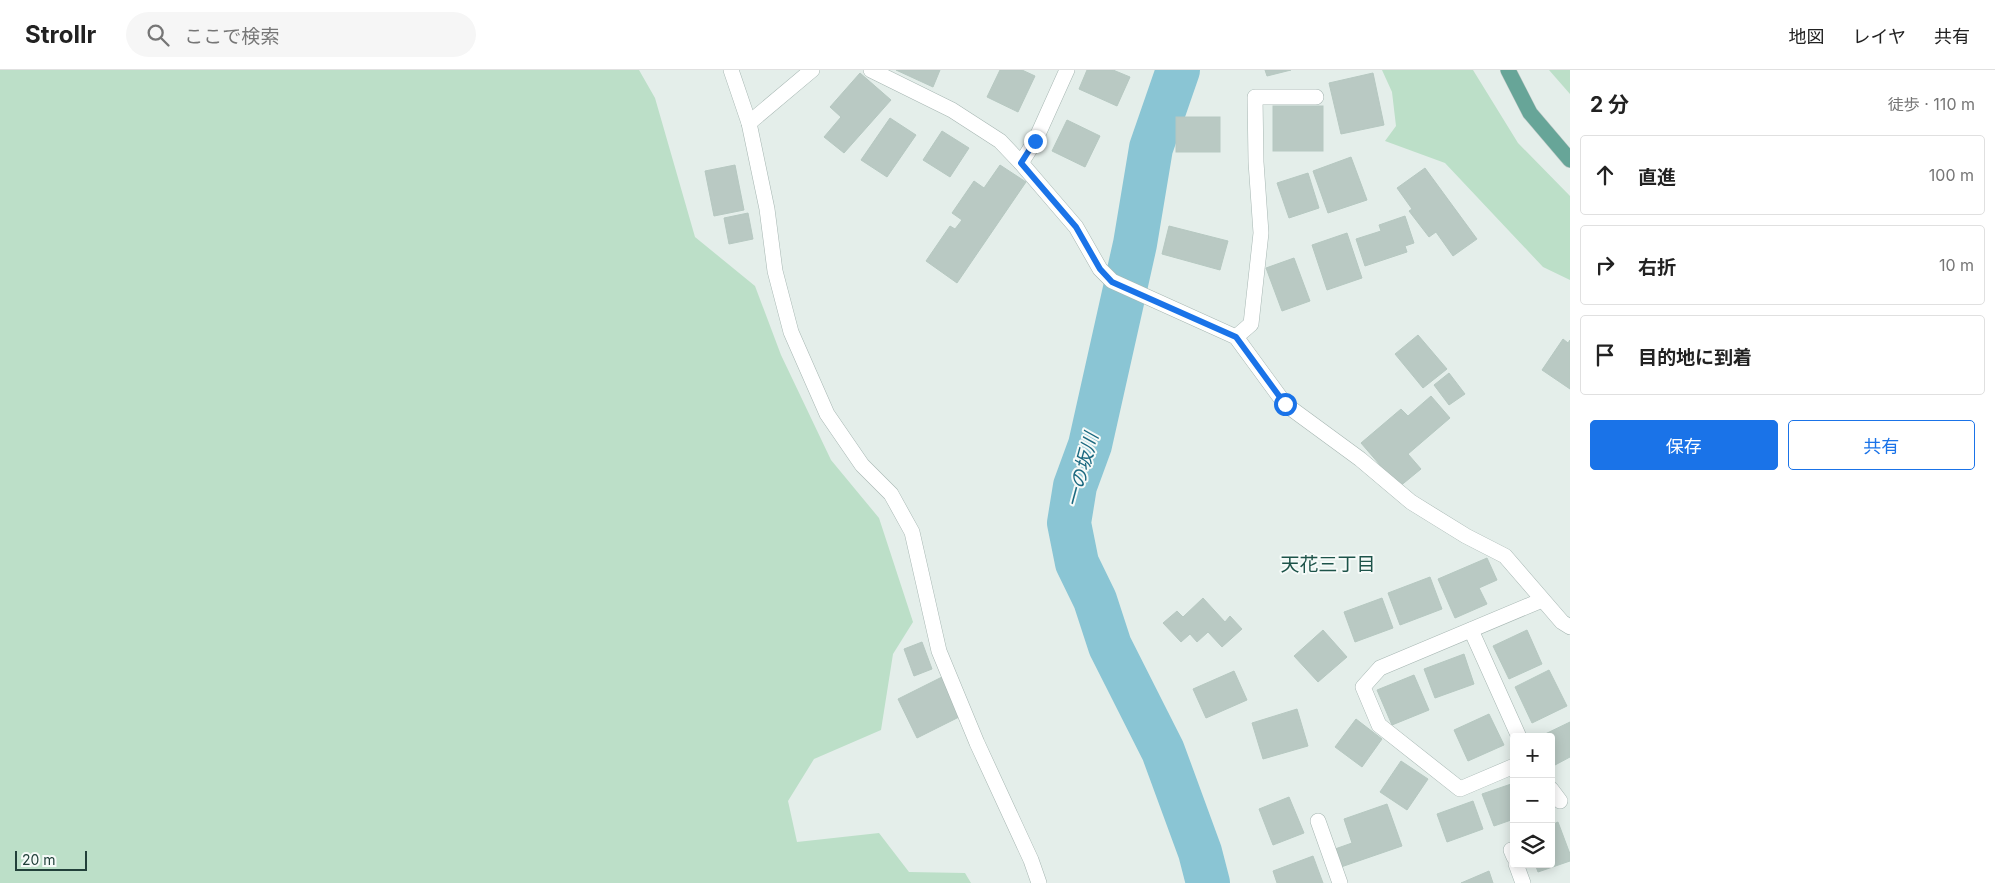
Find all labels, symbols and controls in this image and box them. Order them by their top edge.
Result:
search box [126,12,476,57]
text: Strollr [25,20,96,49]
icon: search [144,21,172,49]
text: ここで検索 [184,25,279,48]
text: 地図 [1789,26,1825,47]
text: レイヤ [1853,26,1906,47]
text: 共有 [1934,26,1970,47]
text: 2 分 [1590,92,1629,117]
text: 徒歩 · 110 m [1888,94,1975,114]
route end [1024,130,1047,153]
icon: ahead [1591,161,1619,189]
text: 100 m [1929,165,1974,185]
text: 直進 [1638,166,1676,189]
icon: right [1591,251,1619,279]
text: 10 m [1939,255,1974,275]
text: 右折 [1638,256,1676,279]
icon: arrive [1591,341,1619,369]
text: 目的地に到着 [1638,346,1752,369]
route start [1274,393,1297,416]
button: 保存 [1590,420,1778,470]
button: 共有 [1788,420,1975,470]
water label: 一の坂川 [1061,428,1103,510]
district label: 天花三丁目 [1280,553,1376,576]
map controls [1510,733,1555,868]
button: + [1510,733,1555,778]
button: − [1510,778,1555,823]
button: layers [1510,823,1555,868]
scale bar [15,848,88,871]
text: 20 m [22,851,56,868]

